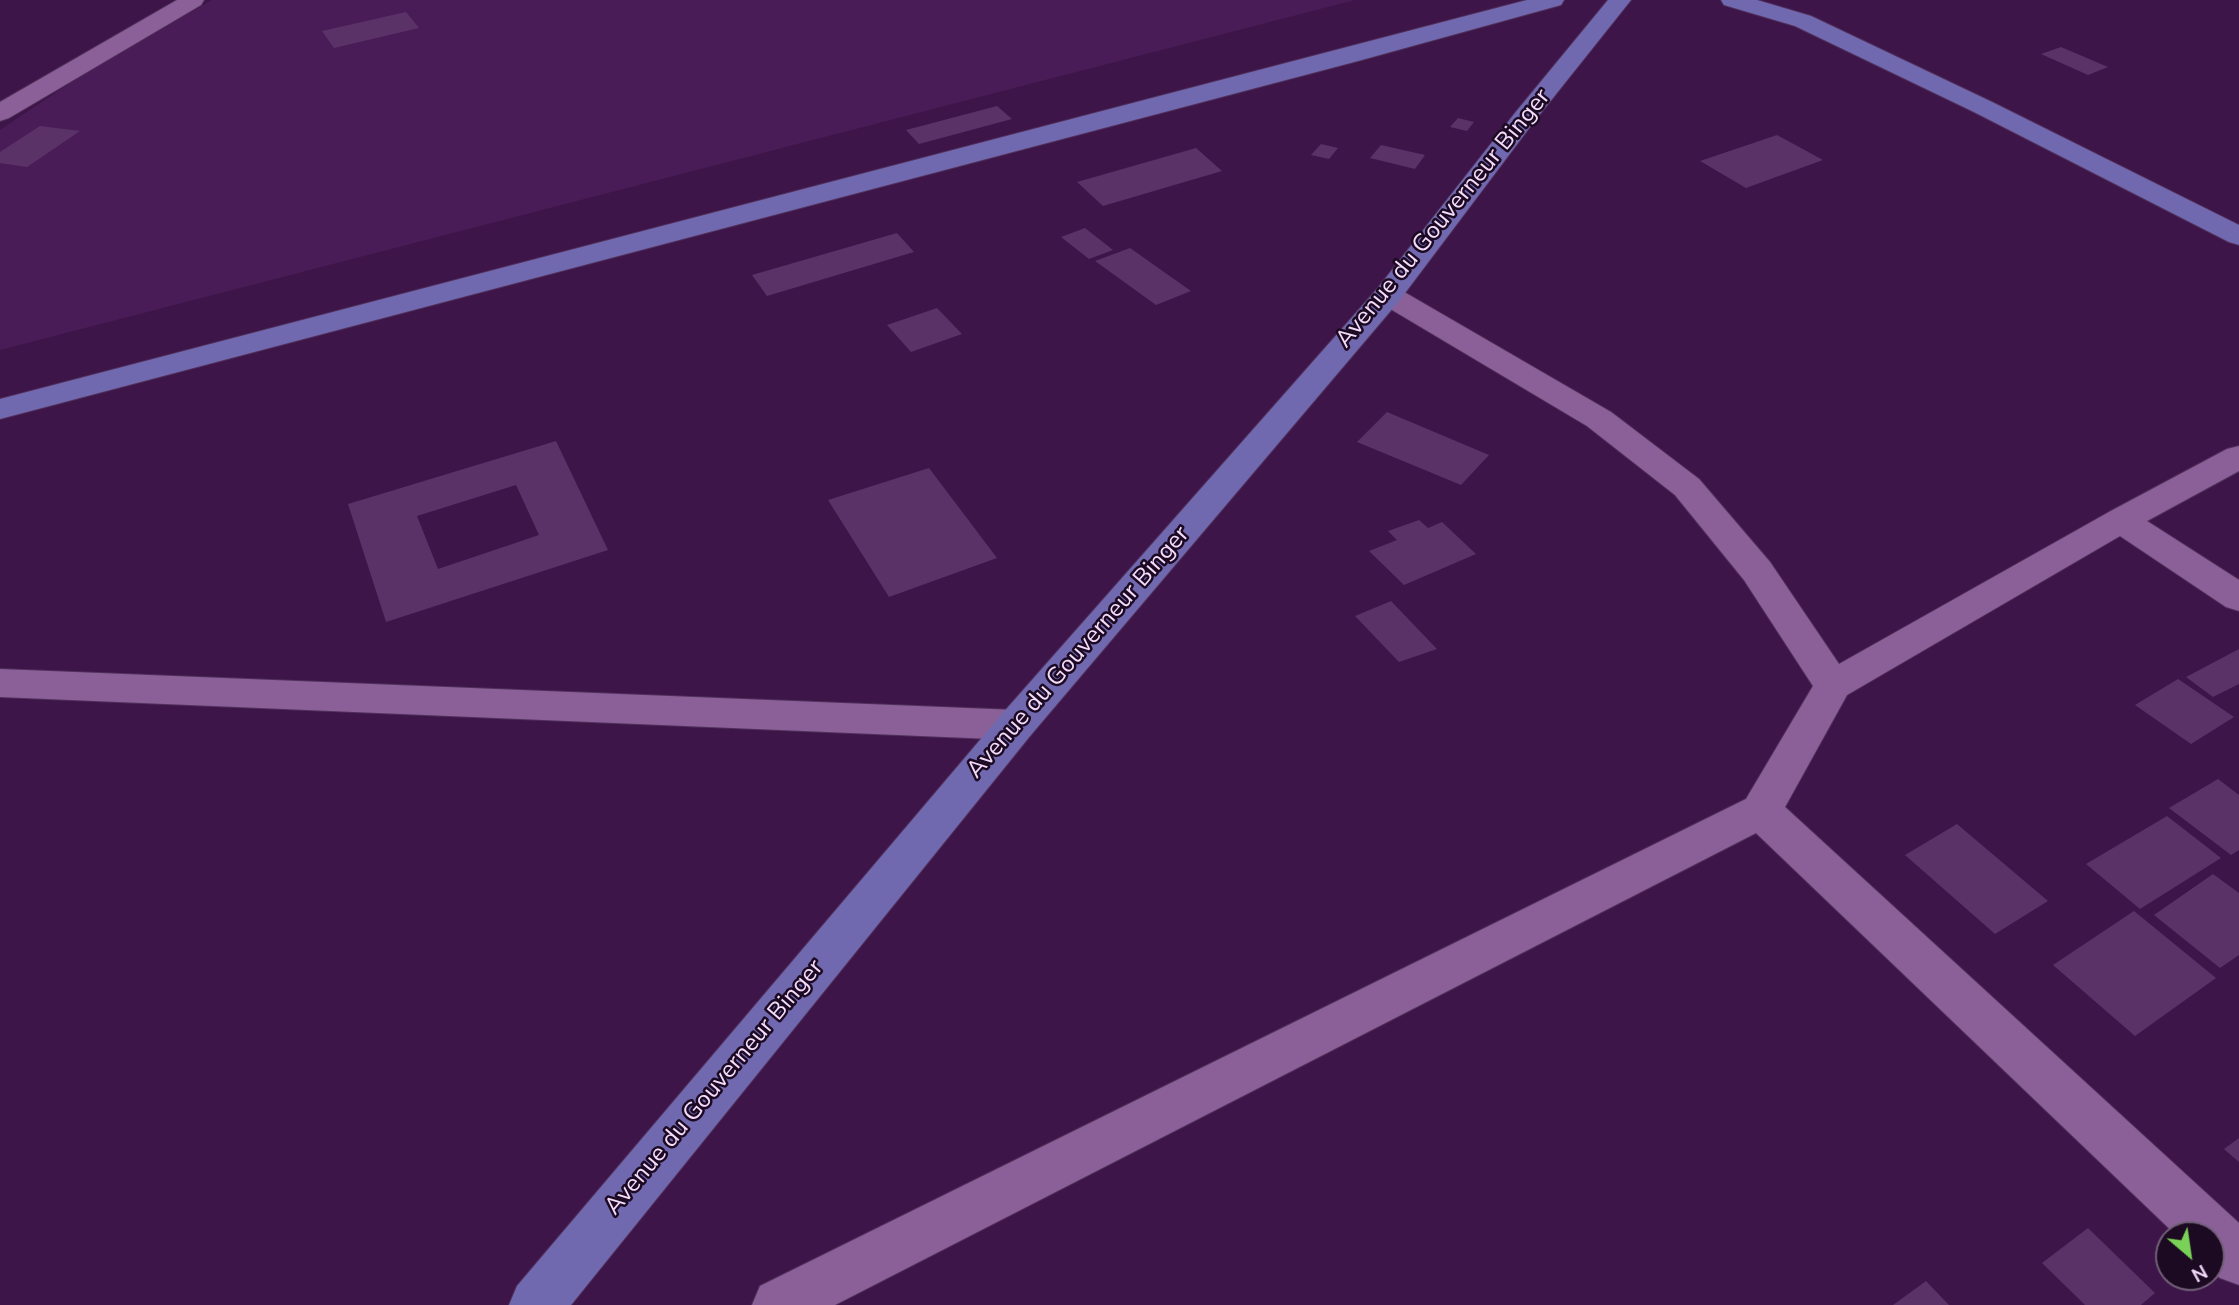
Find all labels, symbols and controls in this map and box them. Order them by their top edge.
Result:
street label: Avenue du Gouverneur Binger [1331,84,1557,354]
street label: Avenue du Gouverneur Binger [962,521,1196,785]
street label: Avenue du Gouverneur Binger [600,954,830,1222]
north arrow [2155,1221,2225,1291]
text: N [2187,1258,2212,1287]

